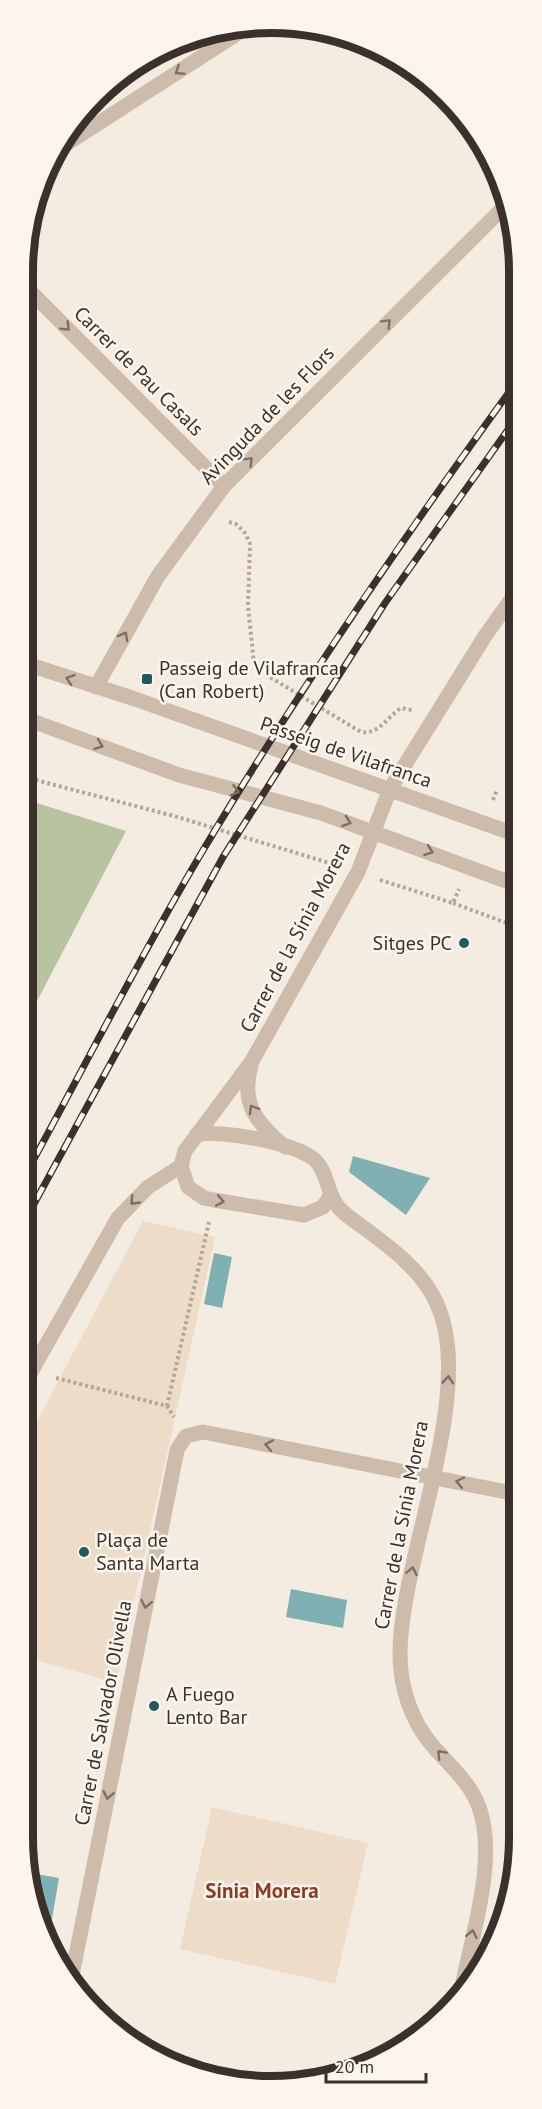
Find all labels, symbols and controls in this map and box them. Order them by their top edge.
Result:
one-way arrow [175,64,185,76]
street label: Carrer de Pau Casals [69,301,209,441]
one-way arrow [58,320,69,331]
one-way arrow [380,320,391,330]
street label: Avinguda de les Flors [194,340,340,490]
one-way arrow [242,457,253,467]
one-way arrow [117,632,128,642]
place label: Passeig de Vilafranca (Can Robert) [159,655,339,704]
marker: Passeig de Vilafranca (Can Robert) [140,672,154,686]
one-way arrow [65,673,76,686]
street label: Passeig de Vilafranca [257,710,435,794]
one-way arrow [93,738,104,750]
one-way arrow [230,783,240,796]
one-way arrow [341,815,352,828]
street label: Carrer de la Sínia Morera [234,837,356,1037]
one-way arrow [423,844,434,857]
place label: Sitges PC [373,930,452,956]
marker: Sitges PC [457,936,471,950]
one-way arrow [249,1105,260,1115]
one-way arrow [131,1193,142,1204]
one-way arrow [215,1194,225,1207]
one-way arrow [442,1375,455,1384]
street label: Carrer de la Sínia Morera [368,1418,434,1632]
one-way arrow [264,1439,274,1452]
one-way arrow [455,1476,465,1489]
place label: Plaça de Santa Marta [96,1527,199,1576]
marker: Plaça de Santa Marta [77,1545,91,1559]
one-way arrow [405,1567,418,1577]
street label: Carrer de Salvador Olivella [68,1598,138,1828]
one-way arrow [140,1598,153,1608]
place label: A Fuego Lento Bar [166,1681,247,1730]
marker: A Fuego Lento Bar [147,1699,161,1713]
one-way arrow [437,1751,448,1761]
one-way arrow [102,1790,115,1800]
district label: Sínia Morera [205,1877,319,1904]
one-way arrow [465,1929,478,1939]
scale bar [326,2046,426,2084]
text: 20 m [335,2055,374,2078]

